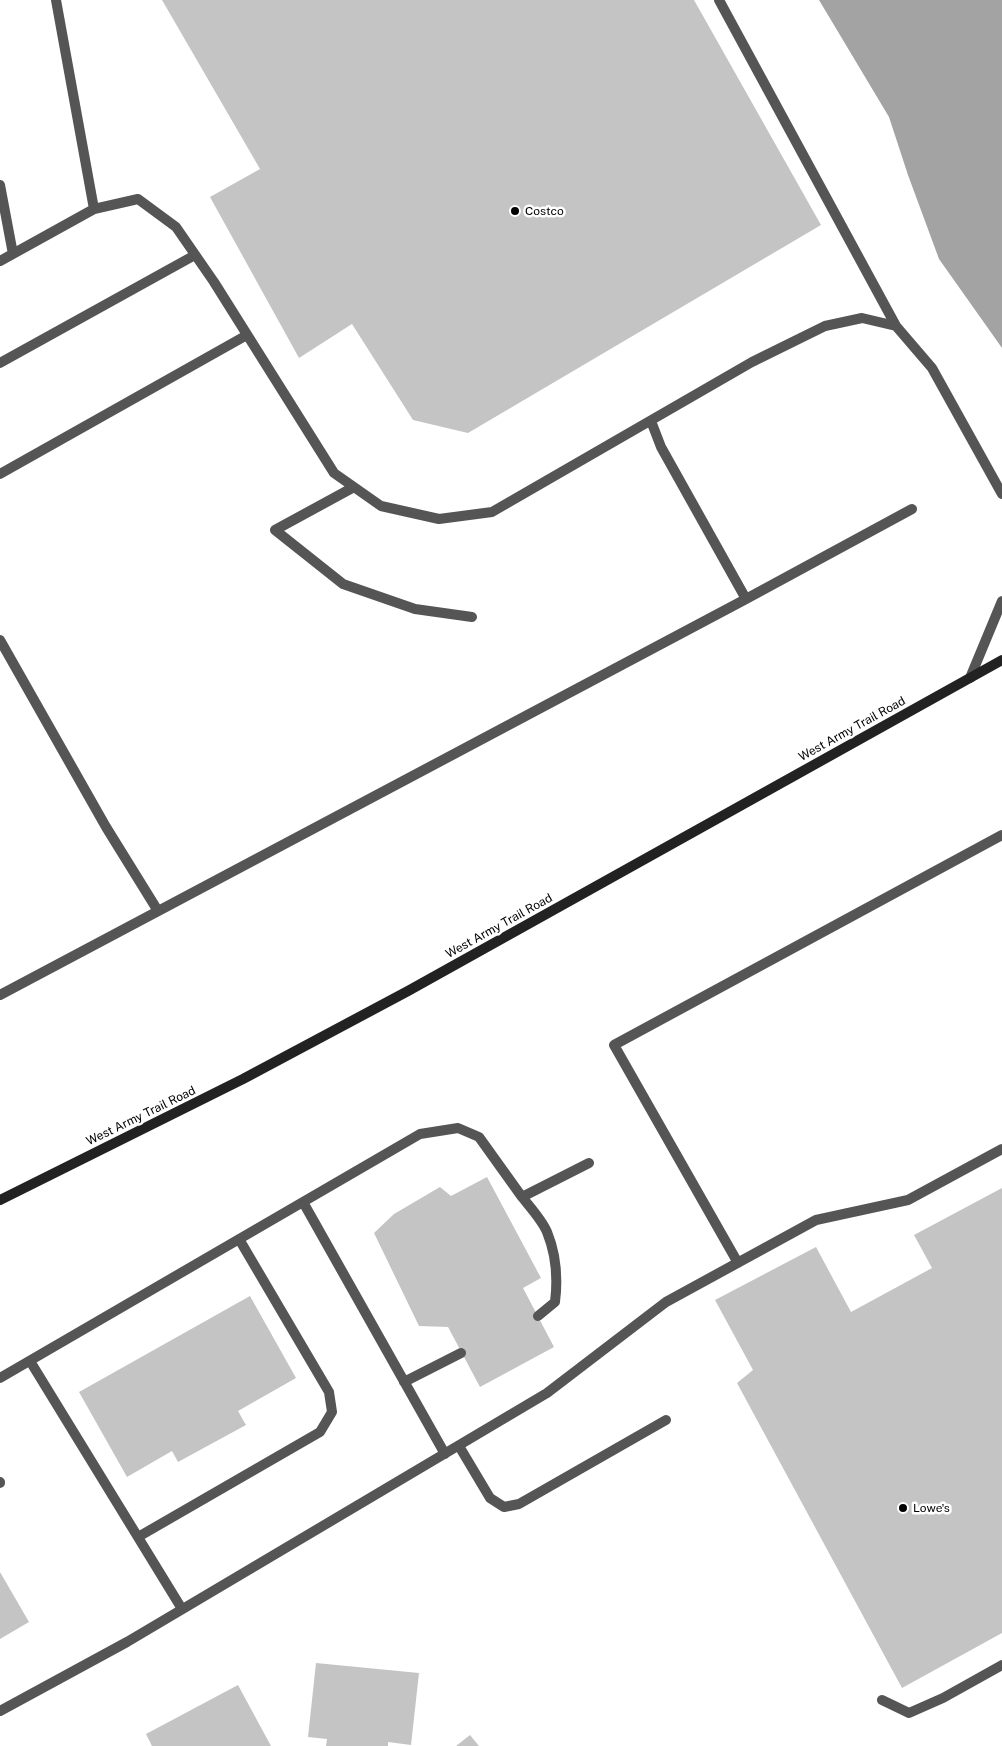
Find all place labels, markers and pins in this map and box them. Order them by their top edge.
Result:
place label: Costco [525,204,564,218]
marker: Costco [509,205,521,217]
place label: Lowe's [913,1501,950,1515]
marker: Lowe's [897,1502,909,1514]

